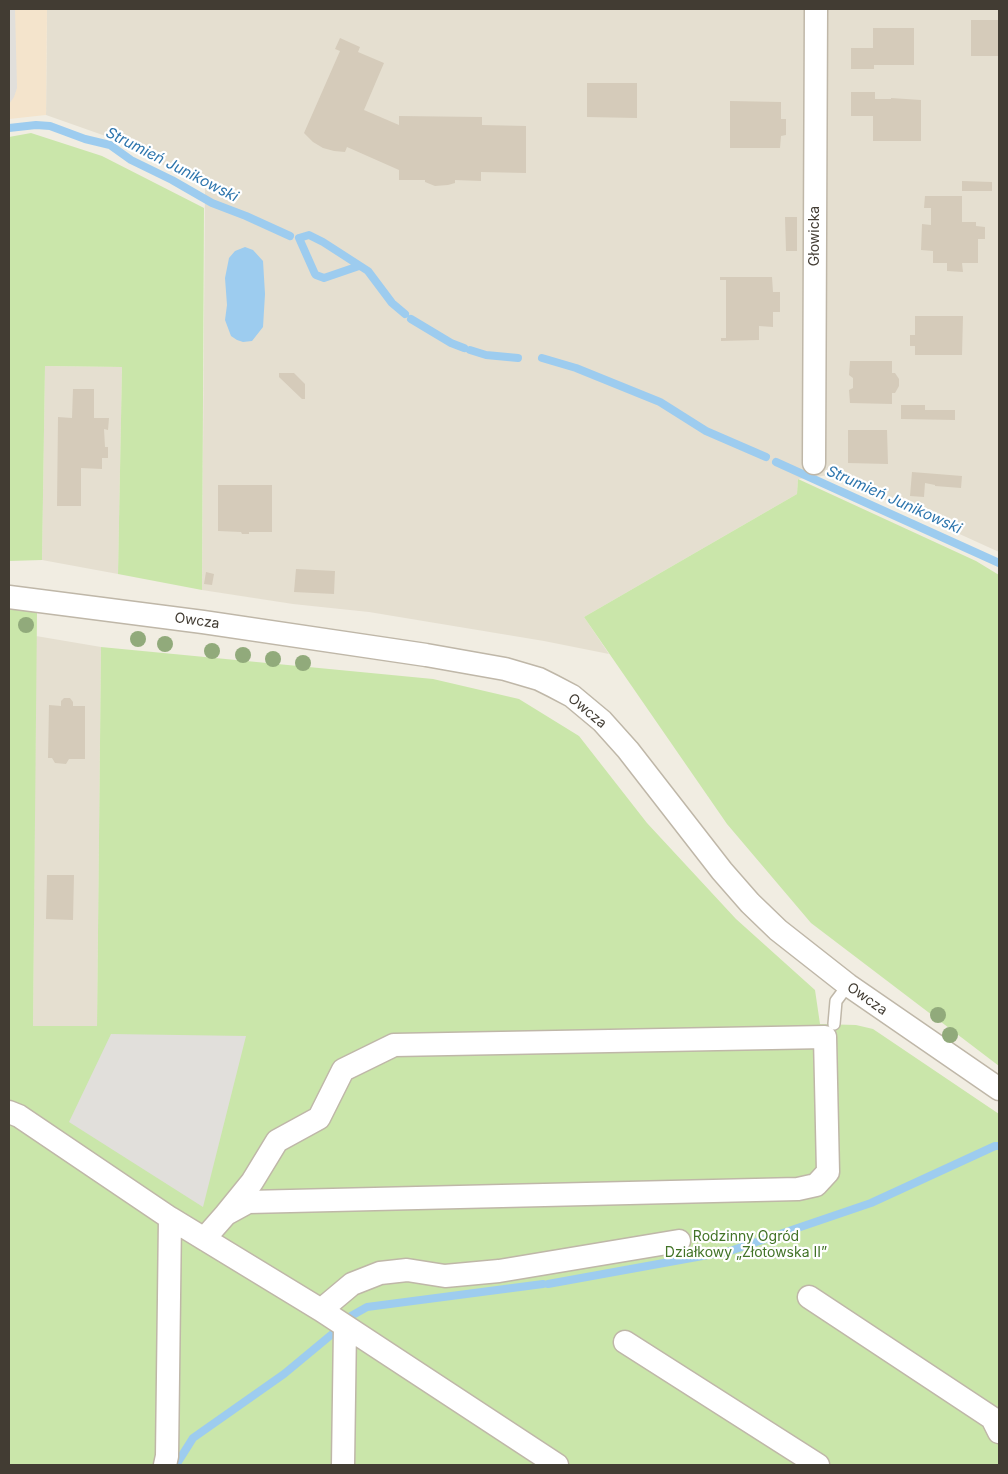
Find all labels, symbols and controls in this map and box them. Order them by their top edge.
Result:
water label: Strumień Junikowski [103,124,241,206]
street label: Głowicka [807,206,823,266]
water label: Strumień Junikowski [824,462,964,538]
street label: Owcza [173,610,221,632]
street label: Owcza [564,690,610,732]
street label: Owcza [844,979,890,1019]
park label: Rodzinny Ogród Działkowy „Złotowska II” [665,1229,827,1262]

